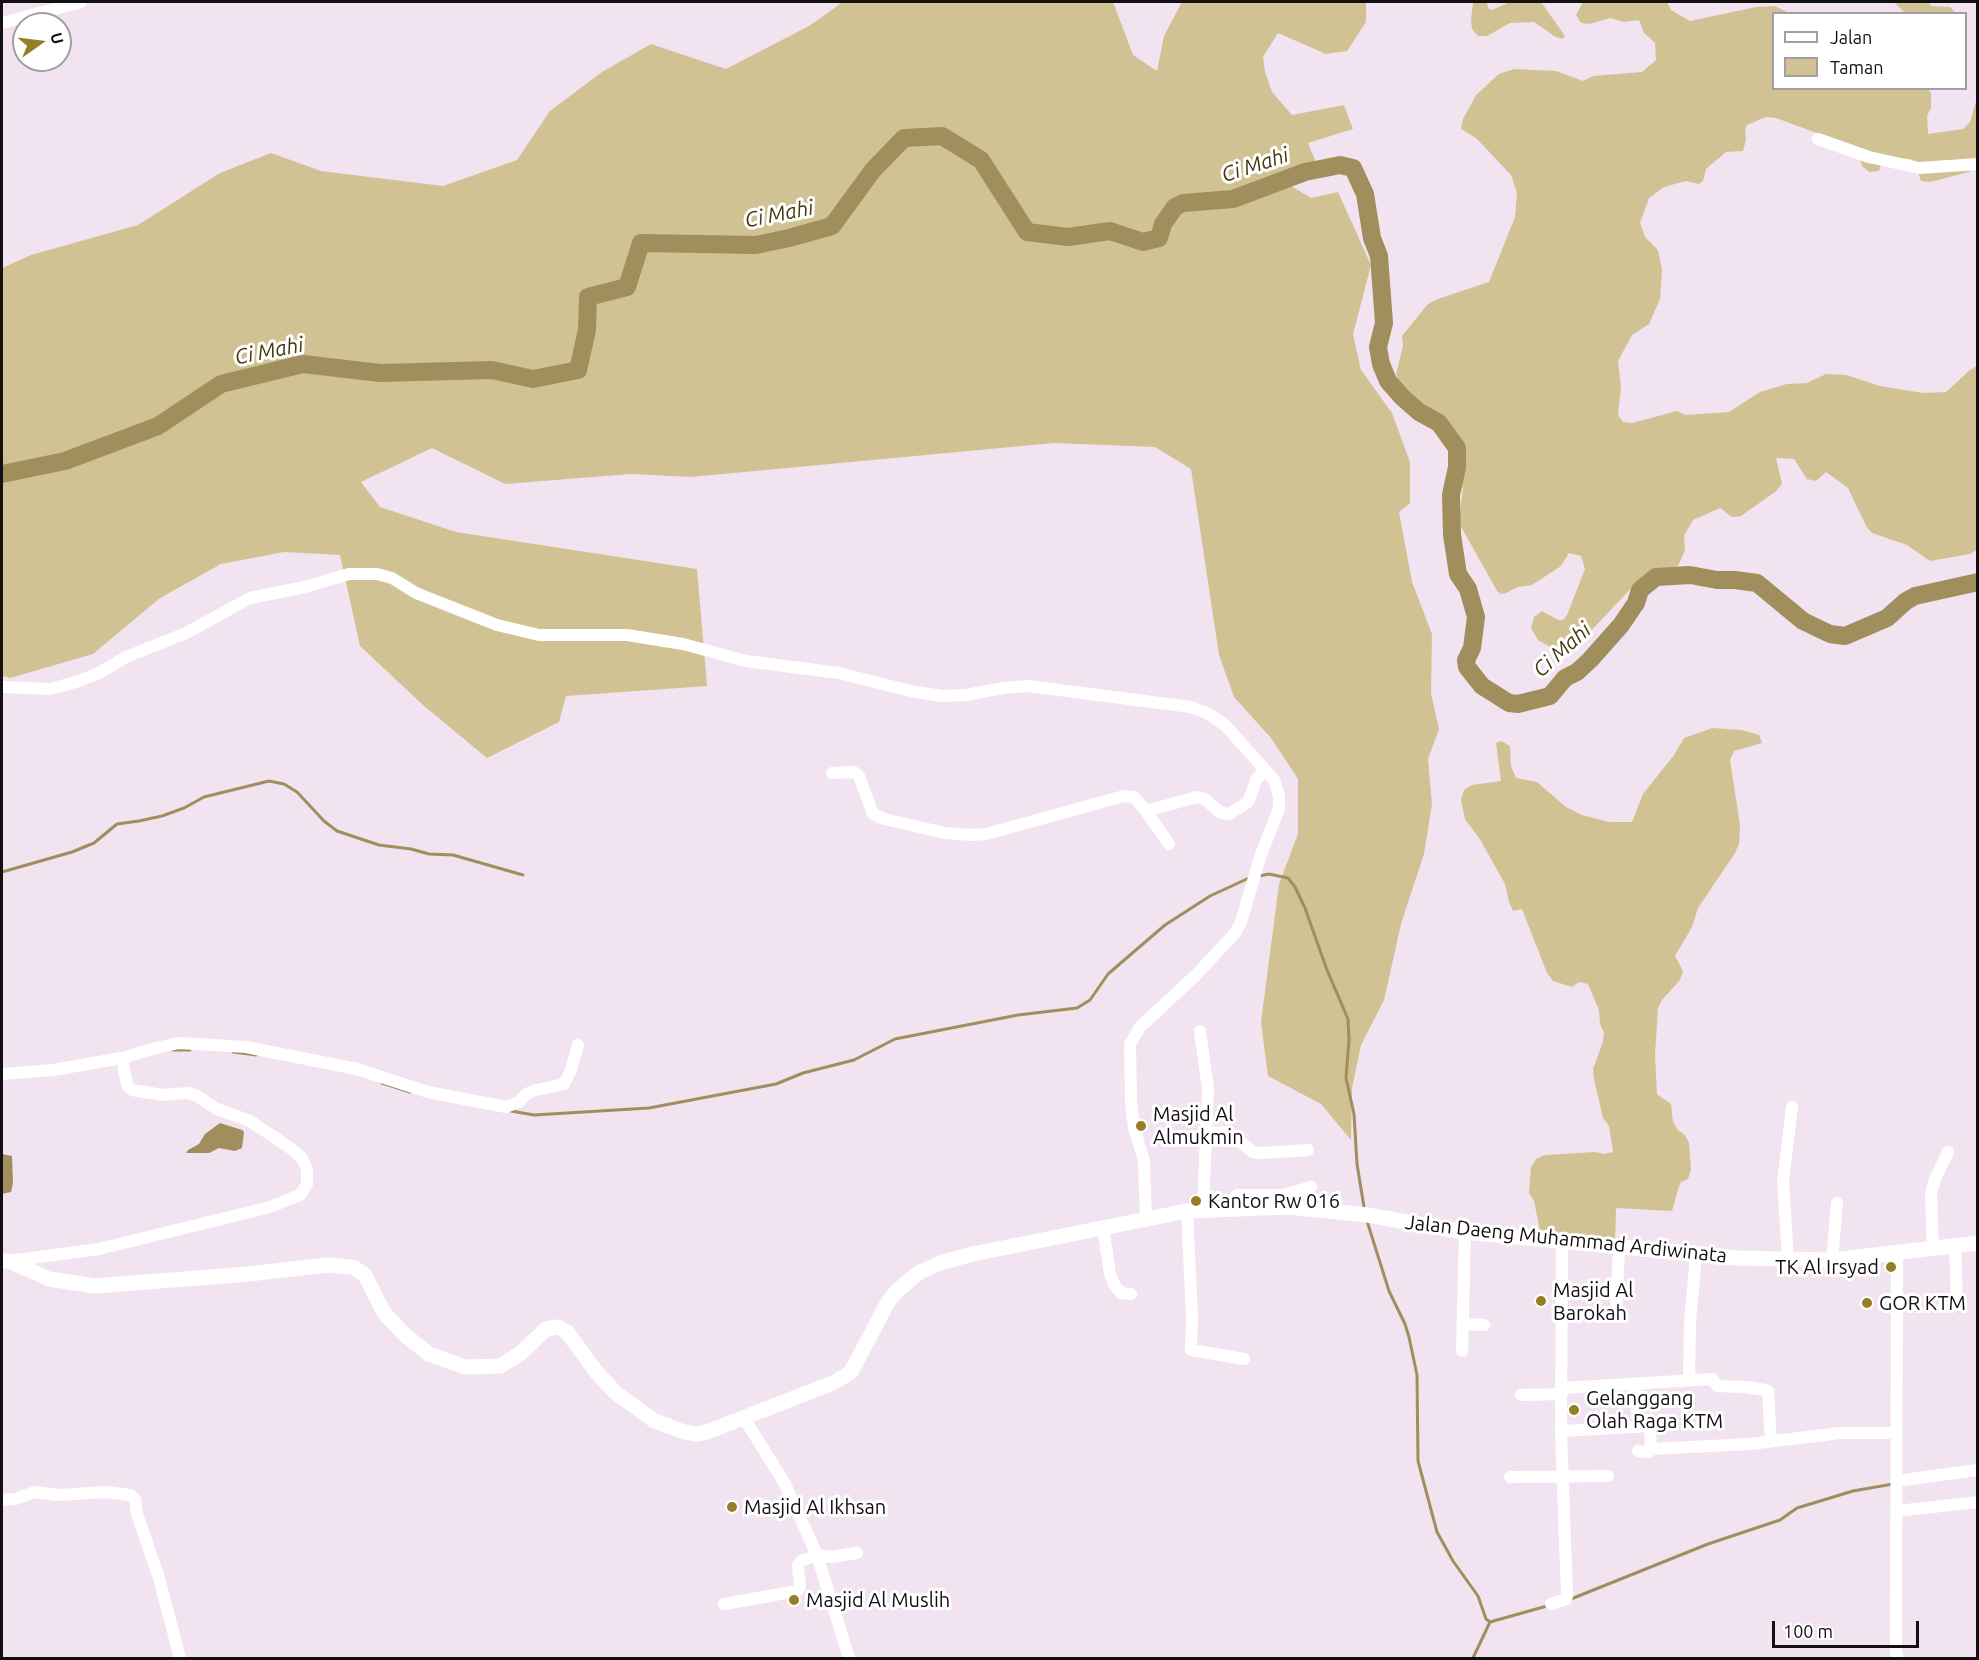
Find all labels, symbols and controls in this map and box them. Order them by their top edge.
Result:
north arrow [12,12,72,72]
legend [1772,12,1967,90]
text: Jalan [1830,27,1872,47]
text: U [47,31,68,46]
text: Taman [1830,57,1884,77]
water label: Ci Mahi [1218,142,1292,188]
water label: Ci Mahi [743,195,815,233]
water label: Ci Mahi [233,332,305,370]
water label: Ci Mahi [1528,617,1596,683]
place label: Masjid Al Almukmin [1153,1102,1244,1149]
marker: Masjid Al Almukmin [1134,1119,1148,1133]
place label: Kantor Rw 016 [1208,1189,1340,1213]
marker: Kantor Rw 016 [1189,1194,1203,1208]
street label: Jalan Daeng Muhammad Ardiwinata [1404,1210,1728,1268]
place label: TK Al Irsyad [1775,1255,1879,1279]
marker: TK Al Irsyad [1884,1260,1898,1274]
place label: Masjid Al Barokah [1553,1278,1634,1325]
place label: GOR KTM [1879,1291,1966,1315]
marker: Masjid Al Barokah [1534,1294,1548,1308]
marker: GOR KTM [1860,1296,1874,1310]
place label: Gelanggang Olah Raga KTM [1586,1386,1723,1433]
marker: Gelanggang Olah Raga KTM [1567,1403,1581,1417]
place label: Masjid Al Ikhsan [744,1495,886,1519]
marker: Masjid Al Ikhsan [725,1500,739,1514]
place label: Masjid Al Muslih [806,1588,950,1612]
marker: Masjid Al Muslih [787,1593,801,1607]
scale bar [1775,1609,1922,1647]
text: 100 m [1783,1621,1833,1641]

